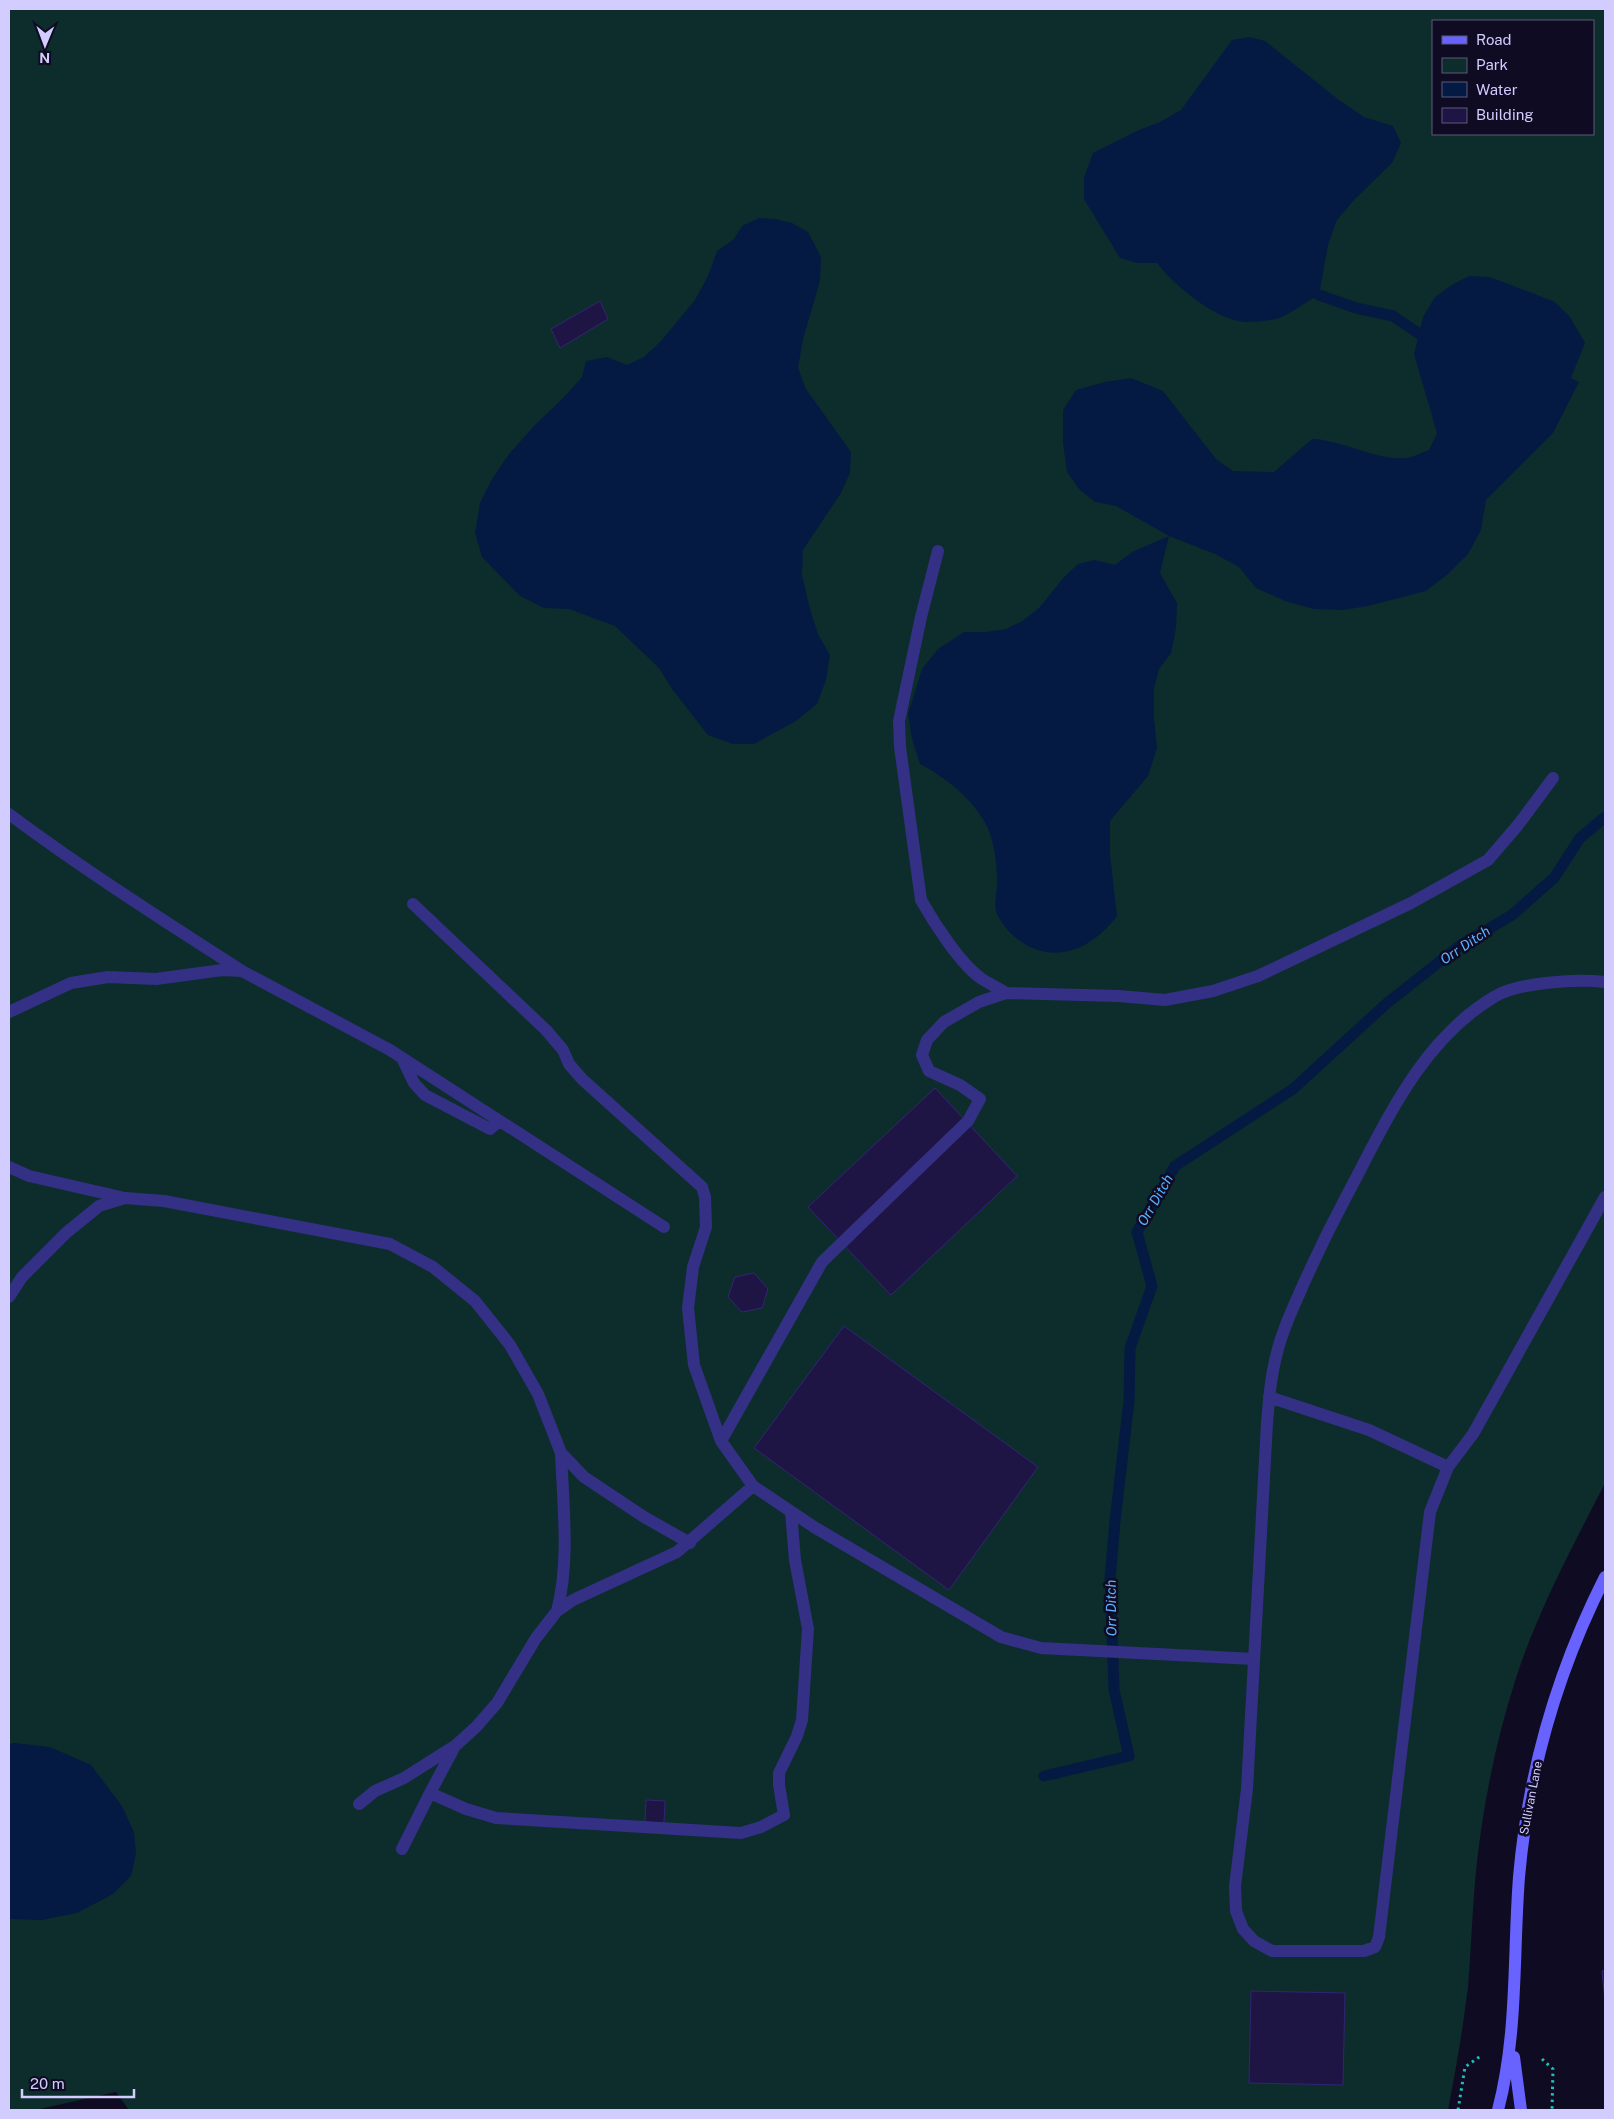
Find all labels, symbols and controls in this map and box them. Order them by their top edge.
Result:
north arrow [20,20,70,70]
legend [1432,20,1594,135]
text: Road [1476,31,1512,48]
text: N [39,50,50,66]
text: Park [1476,56,1508,73]
text: Water [1476,81,1518,98]
text: Building [1476,106,1534,123]
water label: Orr Ditch [1437,922,1493,968]
water label: Orr Ditch [1134,1171,1176,1229]
water label: Orr Ditch [1103,1579,1119,1637]
street label: Sullivan Lane [1517,1760,1545,1836]
scale bar [22,2066,135,2098]
text: 20 m [30,2075,65,2092]

